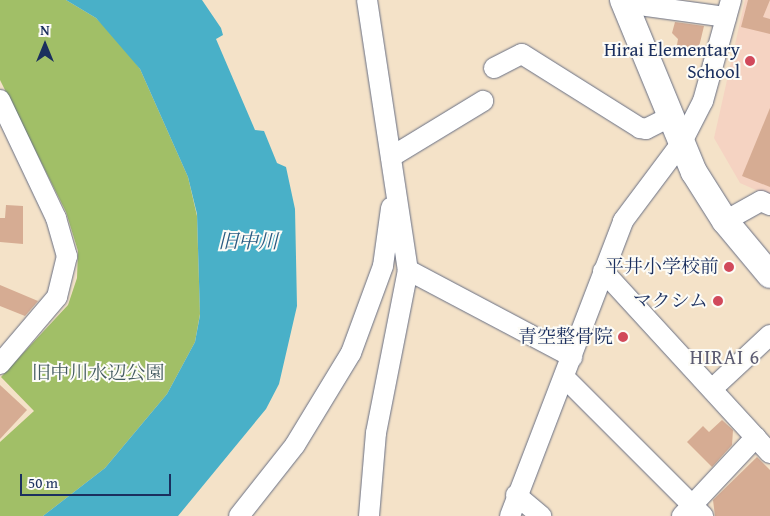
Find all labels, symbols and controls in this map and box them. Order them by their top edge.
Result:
north arrow [20,20,70,70]
text: N [40,20,50,40]
place label: Hirai Elementary School [604,39,740,83]
marker: Hirai Elementary School [744,55,756,67]
water label: 旧中川 [218,228,278,252]
place label: 平井小学校前 [605,256,719,278]
marker: 平井小学校前 [723,261,735,273]
place label: マクシム [632,290,708,312]
marker: マクシム [712,295,724,307]
place label: 青空整骨院 [518,326,613,348]
marker: 青空整骨院 [617,331,629,343]
district label: HIRAI 6 [689,344,761,368]
park label: 旧中川水辺公園 [32,362,164,384]
scale bar [22,464,174,496]
text: 50 m [28,472,58,493]

